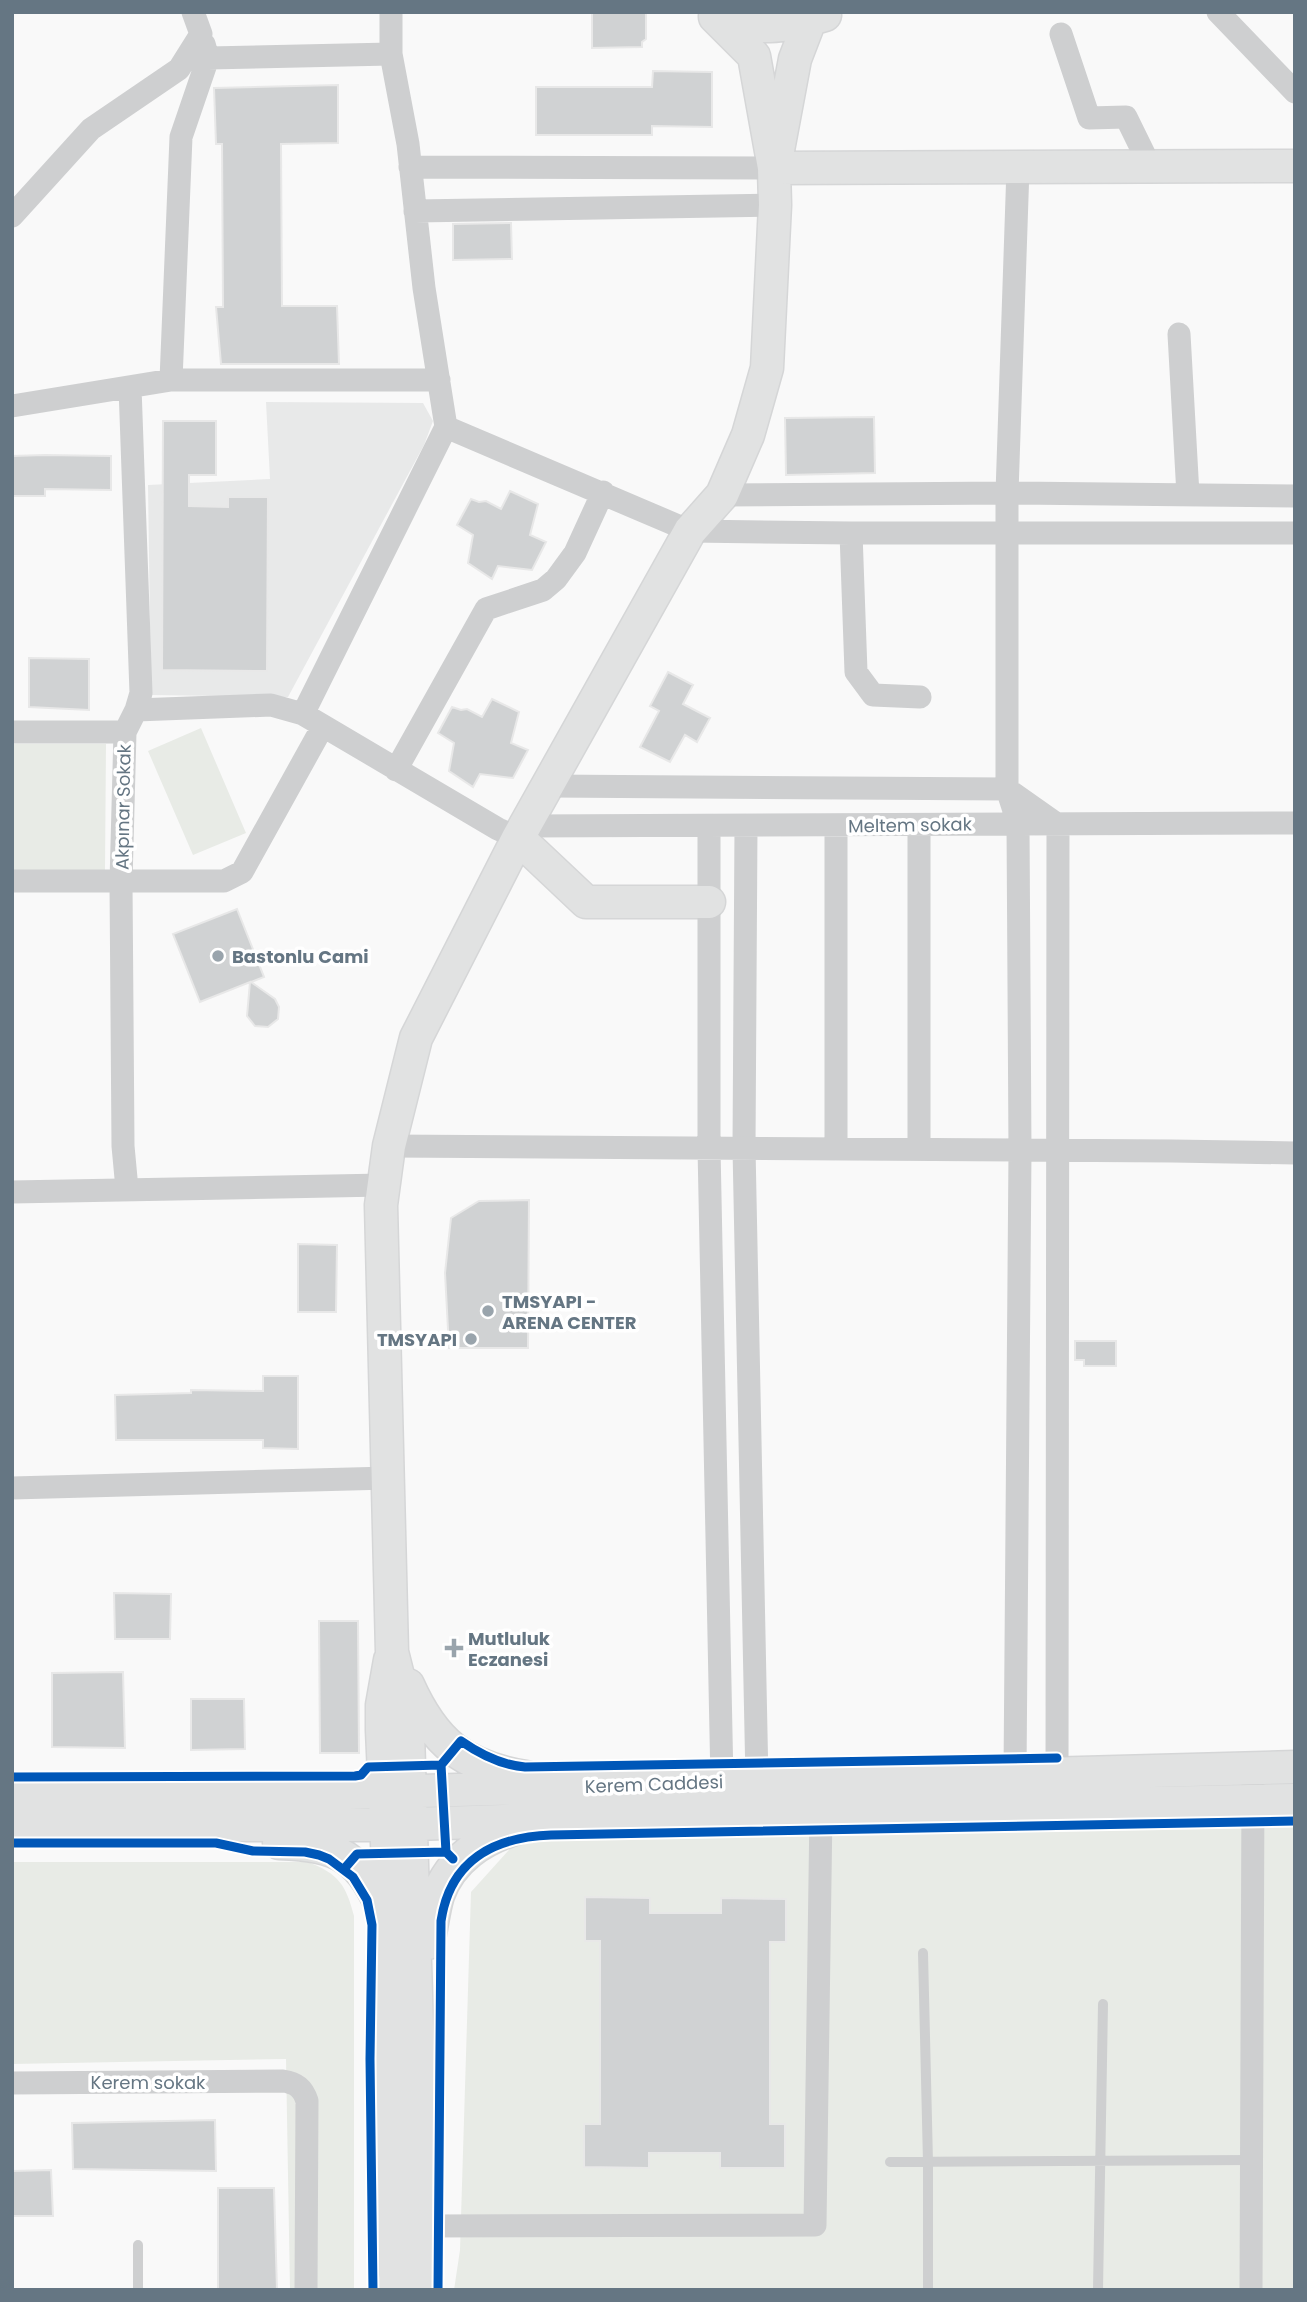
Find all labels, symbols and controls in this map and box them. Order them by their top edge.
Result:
street label: Akpınar Sokak [109,743,137,870]
street label: Meltem sokak [848,811,973,839]
place label: Bastonlu Cami [232,944,369,969]
marker: Bastonlu Cami [210,948,226,964]
place label: TMSYAPI - ARENA CENTER [502,1289,637,1335]
marker: TMSYAPI - ARENA CENTER [480,1303,496,1319]
place label: TMSYAPI [377,1327,457,1352]
marker: TMSYAPI [463,1331,479,1347]
place label: Mutluluk Eczanesi [468,1626,551,1672]
marker: Mutluluk Eczanesi [446,1640,462,1656]
street label: Kerem Caddesi [584,1769,724,1799]
street label: Kerem sokak [91,2070,206,2095]

